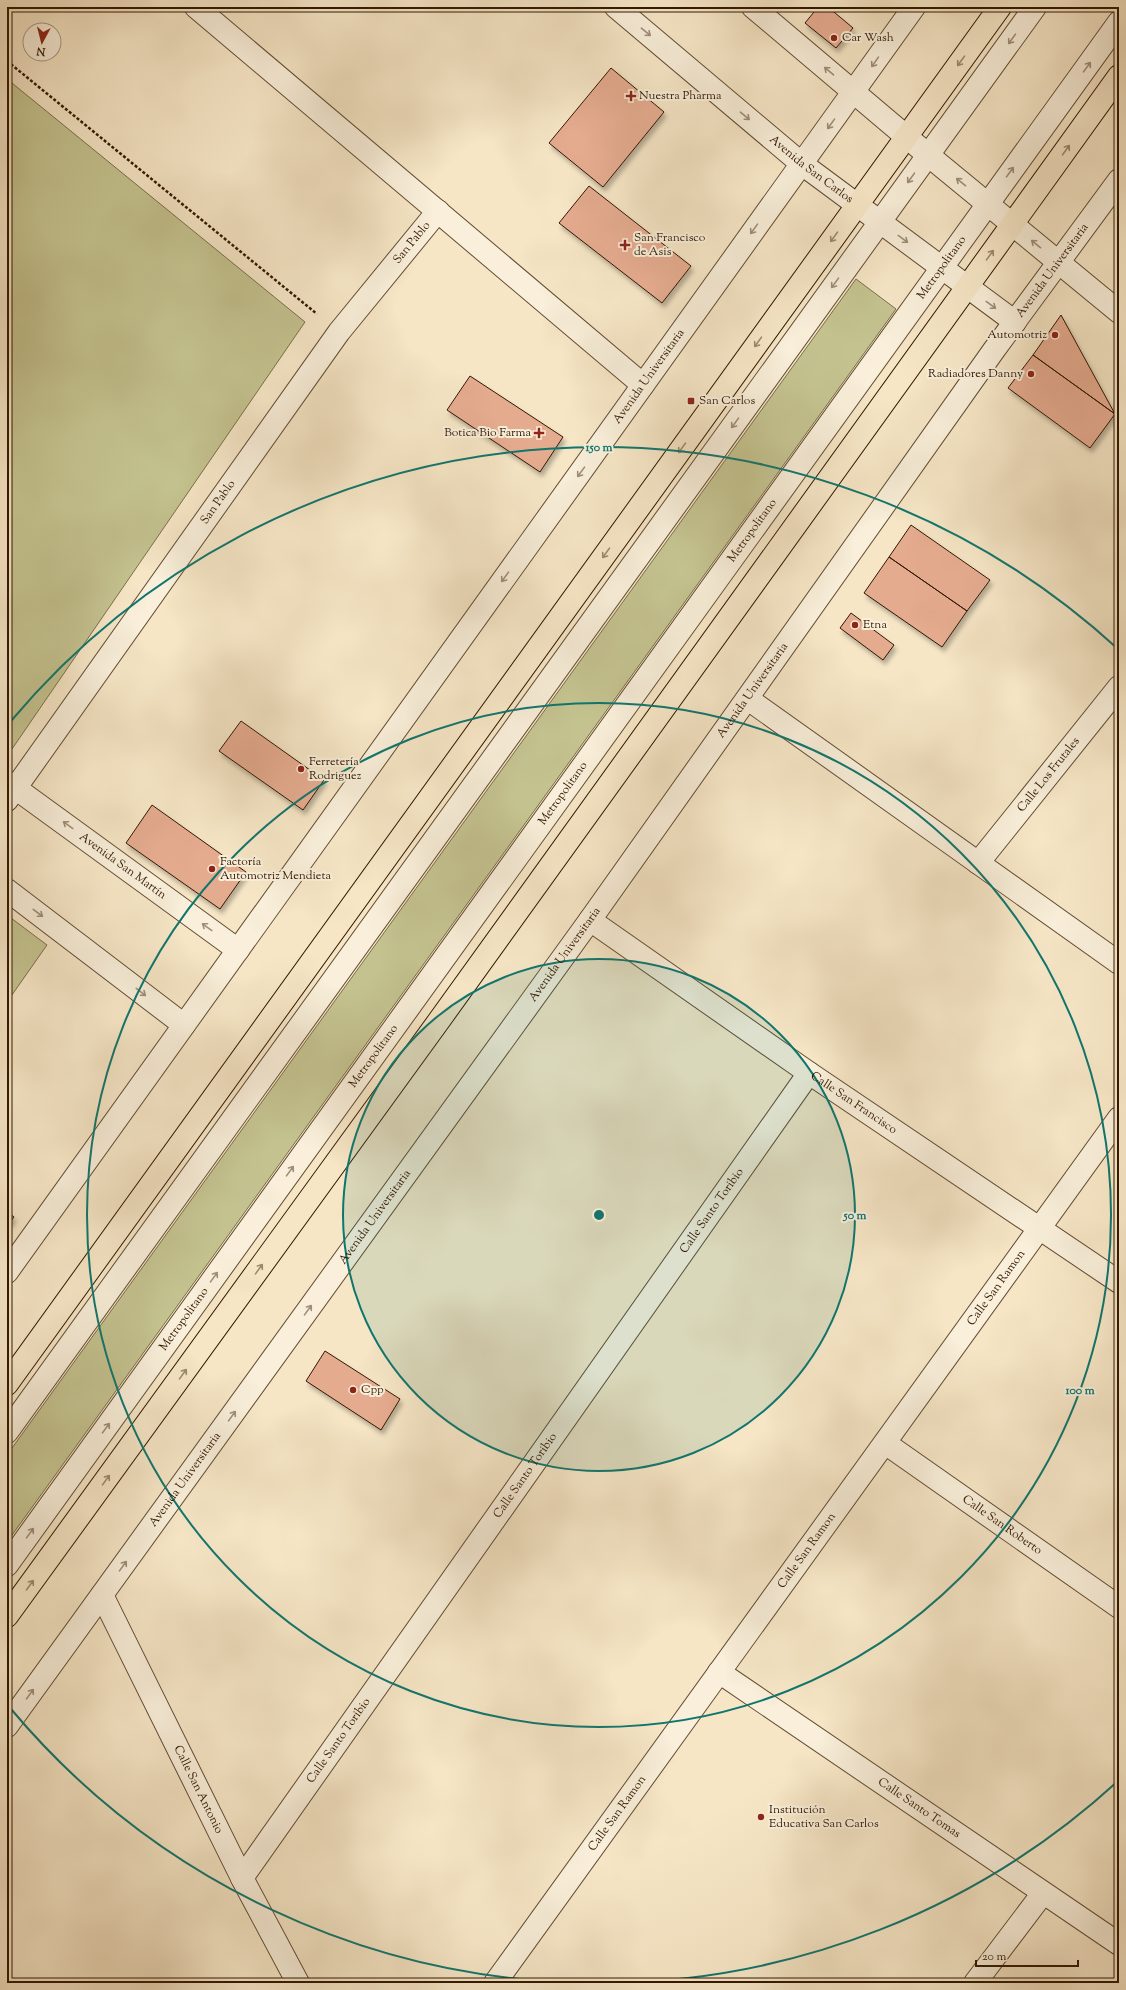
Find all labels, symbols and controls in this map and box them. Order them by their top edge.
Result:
north arrow [22,22,62,62]
one-way arrow [641,28,651,37]
place label: Car Wash [842,29,894,47]
marker: Car Wash [829,33,839,43]
one-way arrow [1008,33,1016,44]
text: N [35,42,47,60]
one-way arrow [871,56,879,67]
one-way arrow [957,56,965,67]
one-way arrow [1083,61,1091,72]
one-way arrow [823,67,834,76]
place label: Nuestra Pharma [639,87,722,105]
marker: Nuestra Pharma [626,91,636,101]
one-way arrow [740,112,750,121]
one-way arrow [826,118,835,129]
street label: Avenida San Carlos [765,131,857,208]
one-way arrow [1062,145,1070,156]
one-way arrow [1006,167,1014,178]
one-way arrow [907,172,915,183]
one-way arrow [955,177,966,186]
street label: San Pablo [389,217,435,268]
street label: Avenida Universitaria [1012,219,1093,322]
one-way arrow [750,224,758,235]
place label: San Francisco de Asis [634,229,706,261]
one-way arrow [830,231,838,242]
street label: Metropolitano [913,232,971,303]
one-way arrow [897,235,908,243]
marker: San Francisco de Asis [619,239,631,251]
one-way arrow [1030,240,1041,248]
one-way arrow [986,250,994,261]
one-way arrow [831,278,839,289]
one-way arrow [985,300,996,309]
street label: Avenida Universitaria [609,325,690,428]
place label: Automotriz [987,326,1047,344]
marker: Automotriz [1050,330,1060,340]
one-way arrow [754,337,762,348]
place label: Radiadores Danny [928,365,1023,383]
marker: Radiadores Danny [1026,369,1036,379]
place label: San Carlos [699,392,755,410]
marker: San Carlos [686,396,696,406]
one-way arrow [731,417,739,428]
place label: Botica Bio Farma [444,424,531,442]
marker: Botica Bio Farma [534,428,544,438]
text: 150 m [584,439,613,457]
one-way arrow [678,442,686,453]
one-way arrow [577,466,585,477]
street label: San Pablo [196,476,240,528]
street label: Metropolitano [723,495,782,566]
one-way arrow [602,548,610,559]
one-way arrow [501,572,509,583]
place label: Etna [863,616,887,634]
marker: Etna [850,620,860,630]
street label: Avenida Universitaria [713,639,793,742]
street label: Calle Los Frutales [1013,733,1085,816]
place label: Ferretería Rodriguez [309,753,362,785]
street label: Metropolitano [534,758,592,829]
marker: Ferretería Rodriguez [296,764,306,774]
one-way arrow [62,821,73,829]
street label: Avenida San Martín [75,828,170,904]
place label: Factoría Automotriz Mendieta [220,853,332,885]
marker: Factoría Automotriz Mendieta [207,864,217,874]
street label: Avenida Universitaria [524,903,606,1006]
one-way arrow [33,909,44,917]
one-way arrow [201,922,212,931]
one-way arrow [136,988,147,997]
street label: Metropolitano [344,1020,403,1092]
street label: Calle San Francisco [807,1067,901,1139]
street label: Calle Santo Toribio [675,1164,749,1257]
one-way arrow [286,1166,294,1177]
street label: Avenida Universitaria [335,1166,416,1268]
text: 50 m [843,1207,867,1225]
centre of rings [592,1208,606,1222]
street label: Calle San Ramon [963,1246,1030,1330]
one-way arrow [255,1264,263,1275]
one-way arrow [210,1271,219,1282]
street label: Metropolitano [155,1283,214,1355]
one-way arrow [304,1305,312,1316]
one-way arrow [179,1369,187,1380]
place label: Cpp [361,1381,384,1399]
text: 100 m [1064,1382,1095,1400]
marker: Cpp [348,1385,358,1395]
one-way arrow [228,1410,236,1421]
one-way arrow [102,1422,110,1433]
street label: Avenida Universitaria [145,1428,226,1531]
street label: Calle Santo Toribio [489,1429,562,1522]
one-way arrow [102,1474,110,1485]
street label: Calle San Roberto [958,1491,1046,1560]
street label: Calle San Ramon [773,1509,840,1592]
one-way arrow [26,1528,34,1539]
one-way arrow [118,1561,127,1572]
one-way arrow [26,1579,34,1590]
one-way arrow [26,1689,34,1700]
street label: Calle Santo Toribio [302,1694,375,1787]
street label: Calle San Antonio [169,1742,228,1837]
street label: Calle San Ramon [584,1772,651,1855]
street label: Calle Santo Tomas [874,1773,964,1843]
place label: Institución Educativa San Carlos [769,1801,879,1833]
marker: Institución Educativa San Carlos [756,1812,766,1822]
scale bar [976,1942,1078,1968]
text: 20 m [982,1948,1007,1966]

